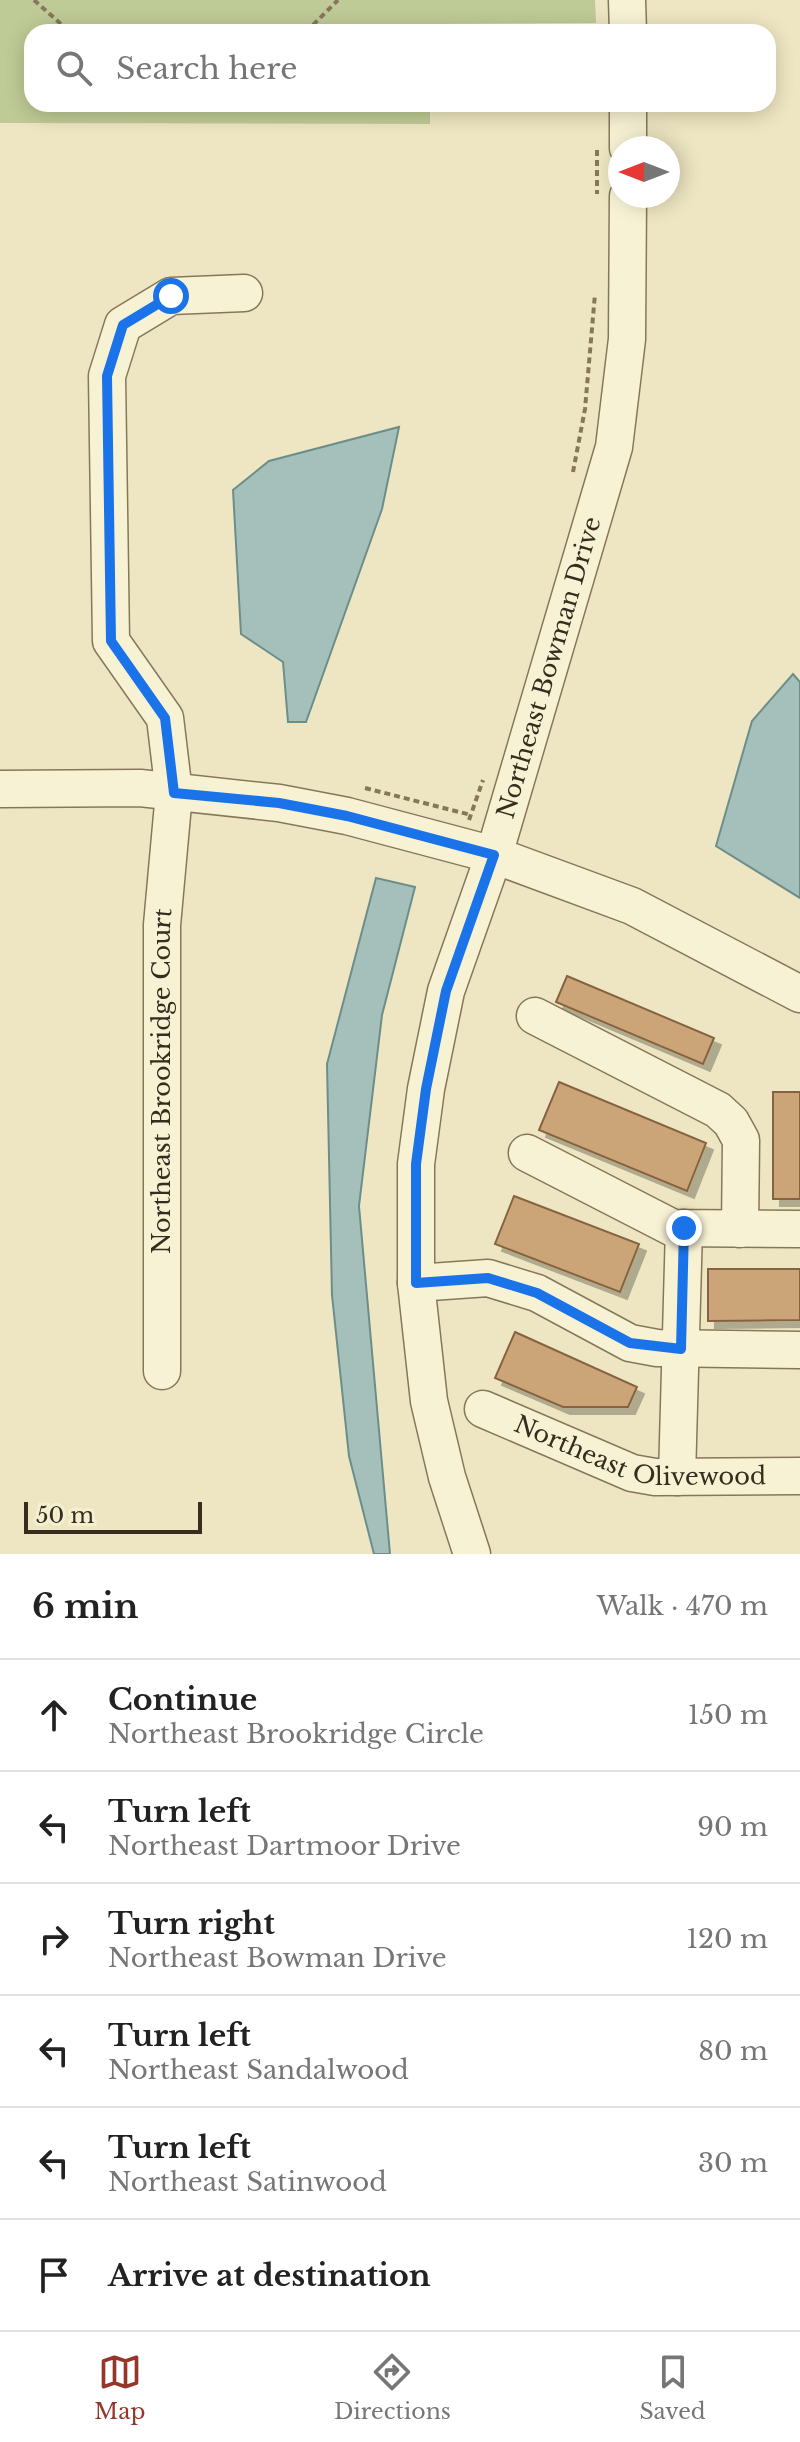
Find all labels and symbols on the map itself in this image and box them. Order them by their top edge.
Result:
north arrow [608,136,680,208]
route start [153,278,189,314]
street label: Northeast Bowman Drive [491,513,607,822]
street label: Northeast Brookridge Court [147,907,177,1254]
route end [666,1210,702,1246]
street label: Northeast Olivewood [510,1409,766,1491]
scale bar [24,1498,202,1534]

